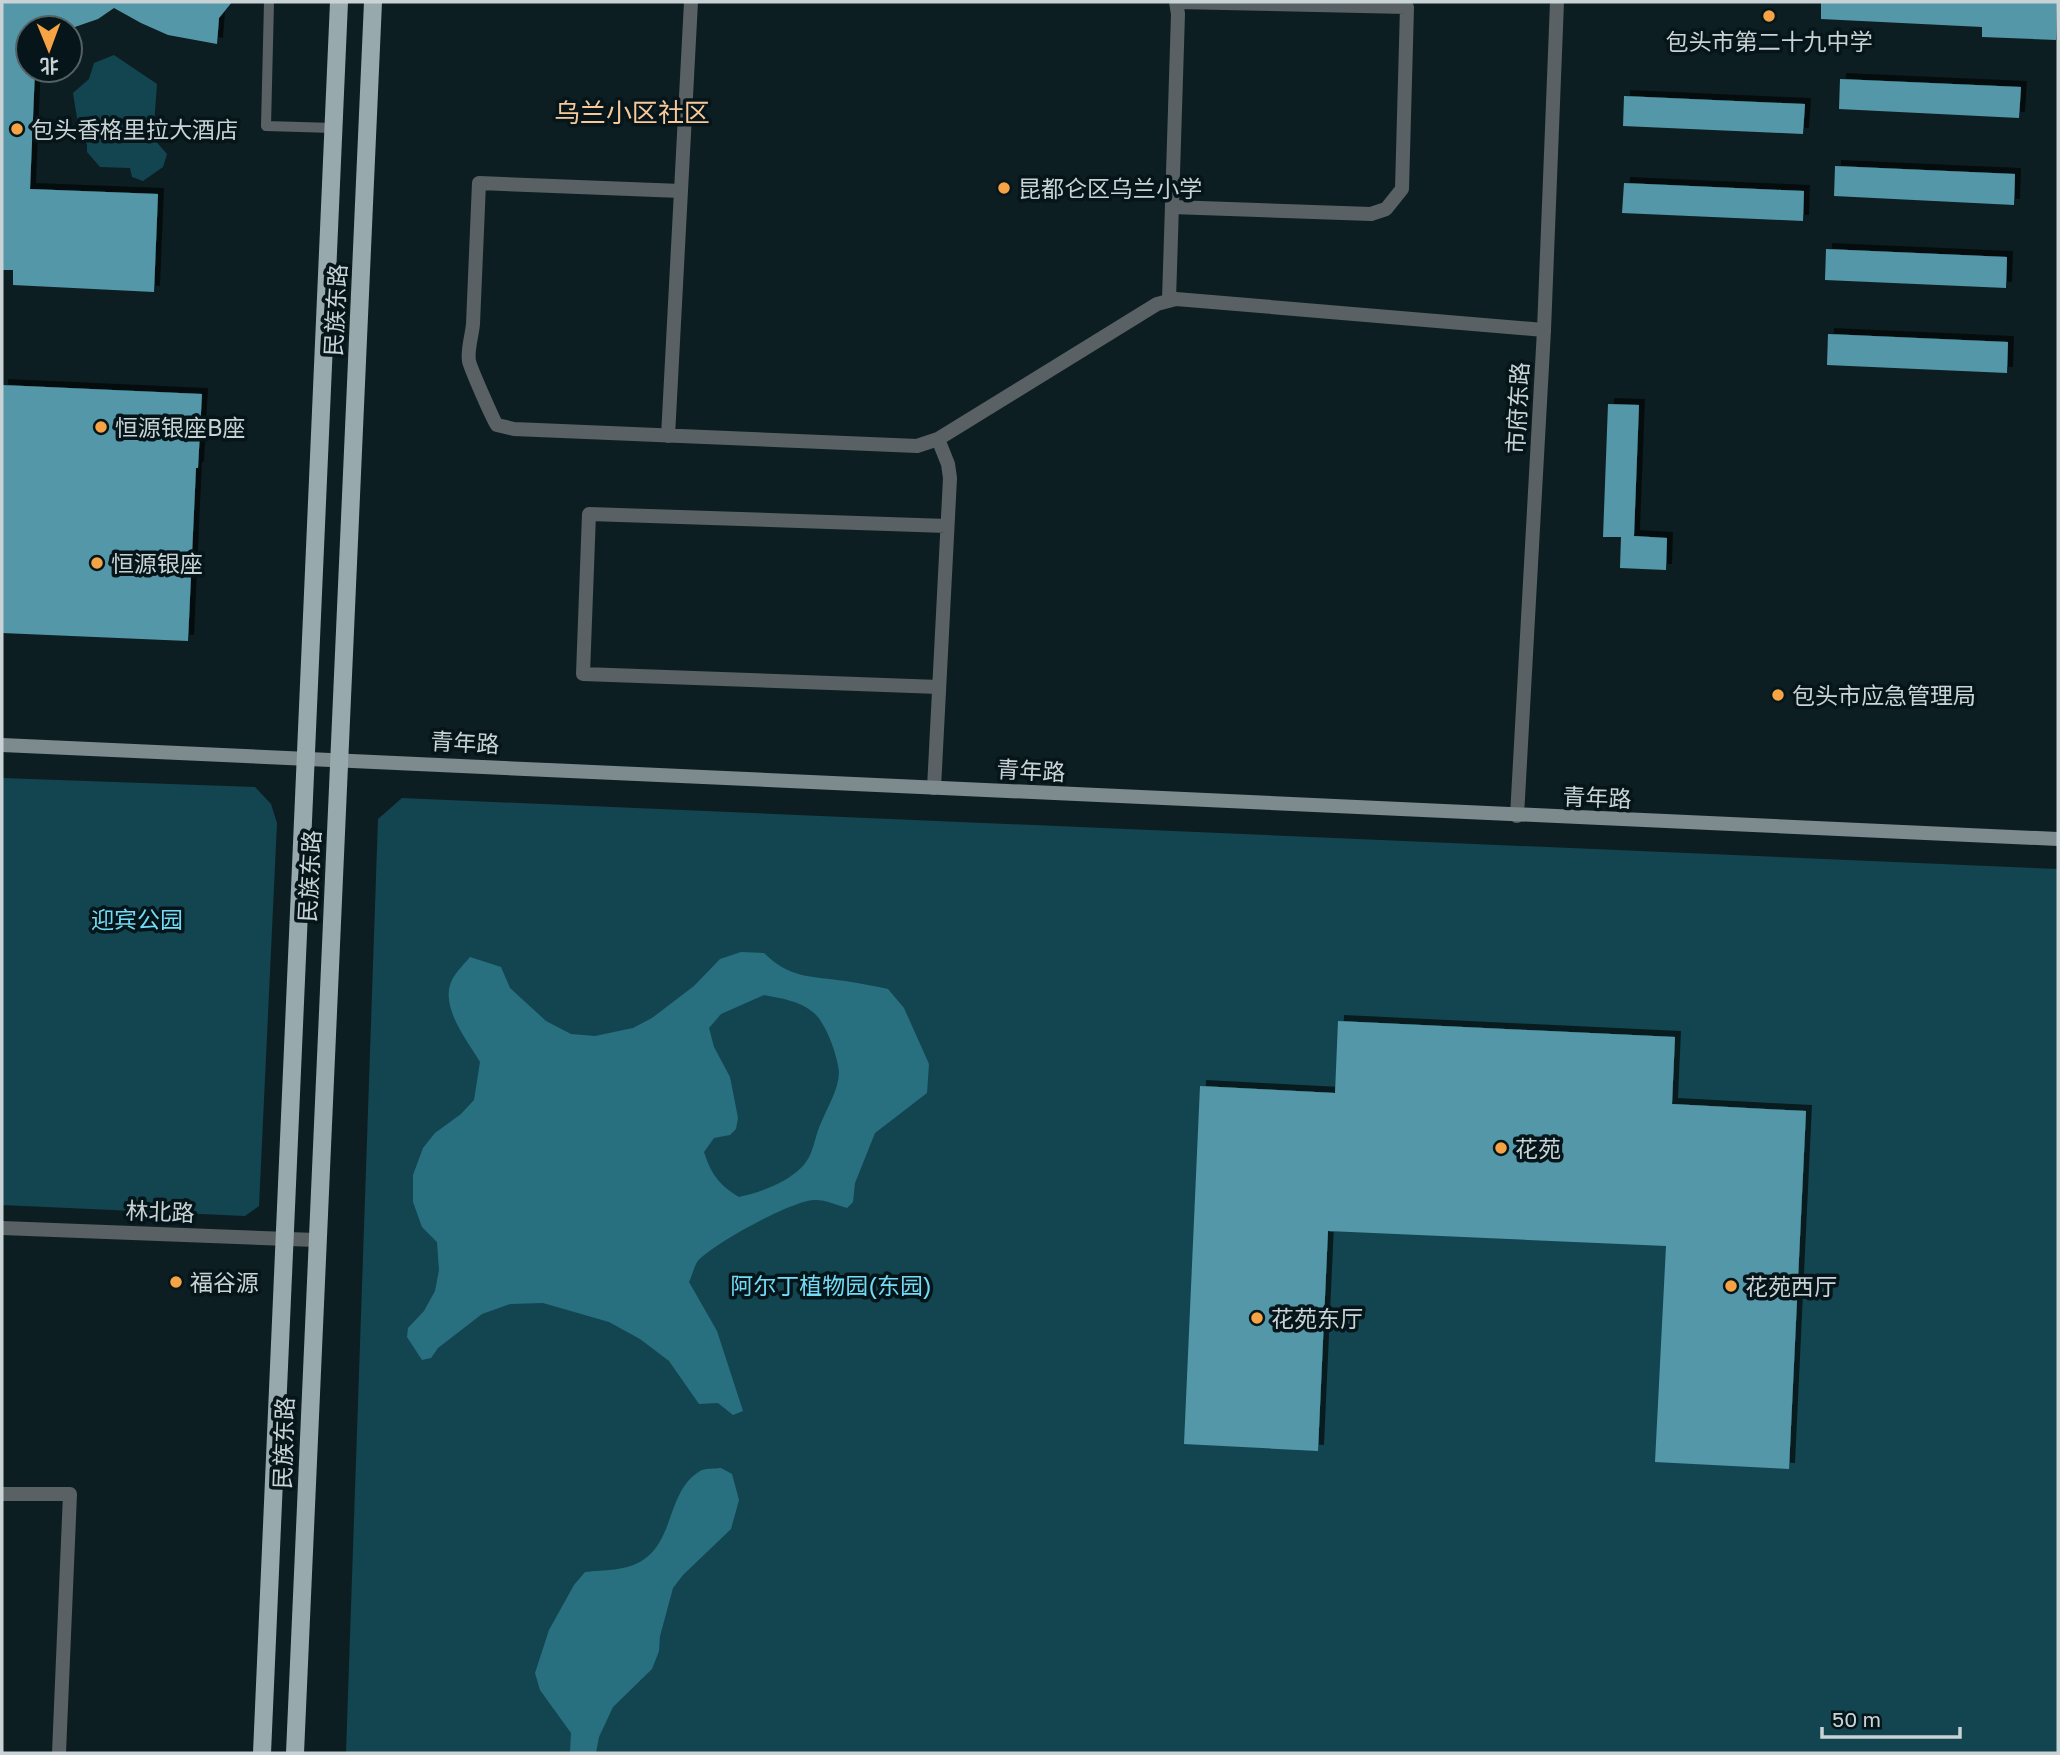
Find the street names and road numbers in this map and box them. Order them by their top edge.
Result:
street label: 民族东路 [319,263,351,357]
street label: 市府东路 [1501,361,1533,455]
street label: 青年路 [430,726,500,758]
street label: 青年路 [996,754,1066,786]
street label: 青年路 [1562,782,1632,812]
street label: 民族东路 [293,829,325,923]
street label: 林北路 [125,1196,195,1226]
street label: 民族东路 [267,1397,299,1489]

